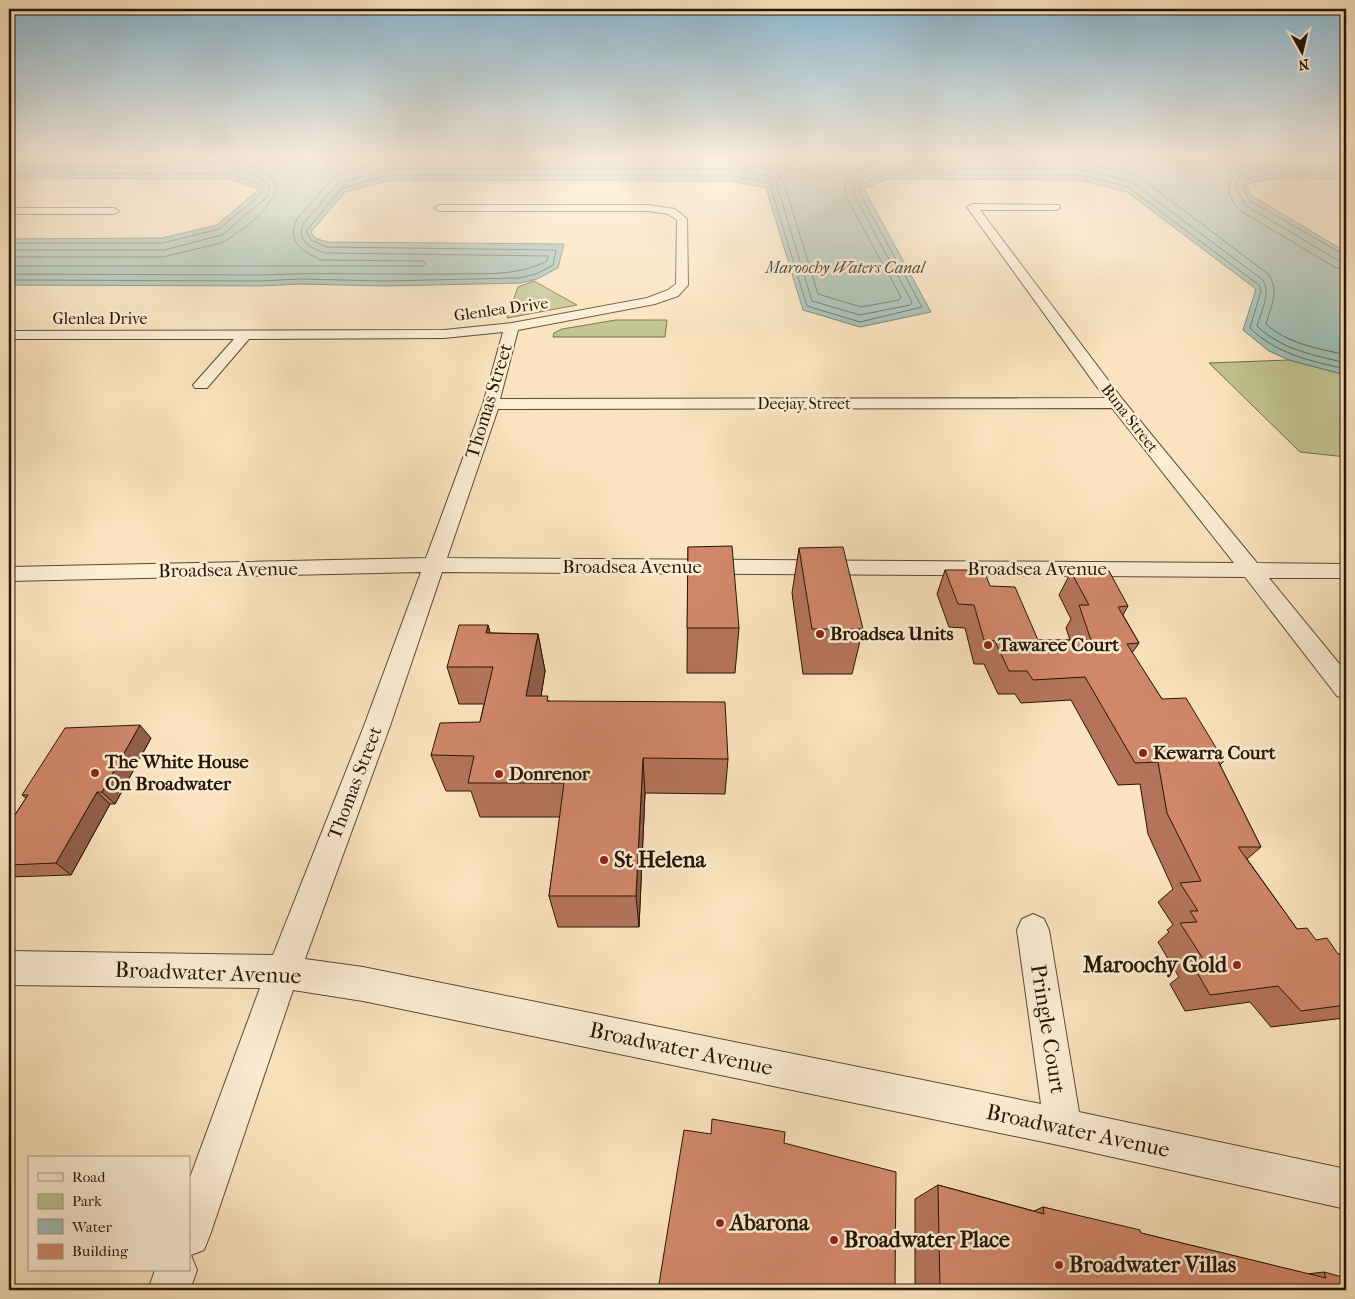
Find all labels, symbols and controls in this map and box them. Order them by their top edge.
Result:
north arrow [1278,28,1328,78]
text: N [1297,55,1310,74]
water label: Maroochy Waters Canal [764,258,927,277]
street label: Glenlea Drive [453,293,549,325]
street label: Glenlea Drive [53,309,148,328]
street label: Thomas Street [461,341,517,461]
street label: Buna Street [1097,380,1163,456]
street label: Deejay Street [757,394,851,413]
street label: Broadsea Avenue [562,556,702,578]
street label: Broadsea Avenue [158,558,298,582]
street label: Broadsea Avenue [967,558,1107,580]
place label: Broadsea Units [830,623,953,645]
marker: Broadsea Units [814,628,826,640]
place label: Tawaree Court [997,634,1119,656]
marker: Tawaree Court [982,639,994,651]
street label: Thomas Street [323,723,387,843]
place label: Kewarra Court [1153,742,1276,764]
marker: Kewarra Court [1137,747,1149,759]
place label: The White House On Broadwater [104,751,249,795]
place label: Donrenor [509,763,591,785]
marker: The White House On Broadwater [89,767,101,779]
marker: Donrenor [493,768,505,780]
place label: St Helena [614,847,706,873]
marker: St Helena [598,854,610,866]
place label: Maroochy Gold [1082,952,1228,978]
street label: Broadwater Avenue [114,957,302,989]
marker: Maroochy Gold [1231,959,1243,971]
street label: Pringle Court [1025,962,1071,1096]
street label: Broadwater Avenue [587,1017,775,1081]
street label: Broadwater Avenue [984,1099,1172,1163]
legend [28,1156,190,1272]
text: Road [72,1168,106,1186]
text: Park [72,1192,102,1210]
place label: Abarona [728,1210,810,1236]
marker: Abarona [714,1217,726,1229]
text: Water [71,1218,112,1236]
place label: Broadwater Place [844,1227,1010,1253]
marker: Broadwater Place [828,1234,840,1246]
text: Building [72,1242,129,1260]
place label: Broadwater Villas [1069,1252,1236,1278]
marker: Broadwater Villas [1053,1259,1065,1271]

